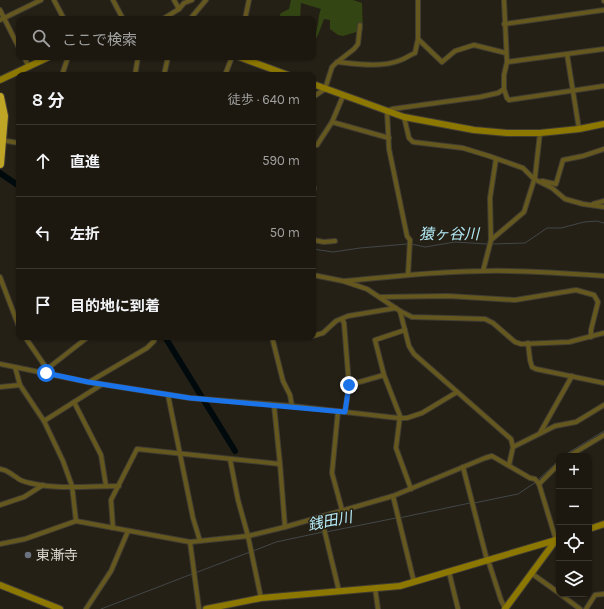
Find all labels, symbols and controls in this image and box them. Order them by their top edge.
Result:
search box [16,16,316,60]
icon: search [30,27,52,49]
text: ここで検索 [62,31,137,49]
text: 8 分 [32,90,64,110]
text: 徒歩 · 640 m [228,92,300,107]
icon: ahead [32,150,54,172]
text: 直進 [70,153,100,171]
text: 590 m [262,153,300,168]
icon: left [32,222,54,244]
text: 左折 [70,225,100,243]
text: 50 m [270,225,300,240]
water label: 猿ヶ谷川 [419,225,481,243]
icon: arrive [32,294,54,316]
text: 目的地に到着 [70,297,160,315]
route start [37,364,55,382]
route end [340,376,358,394]
map controls [556,453,592,597]
button: + [556,453,592,489]
button: − [556,489,592,525]
water label: 銭田川 [306,507,356,534]
button: locate [556,525,592,561]
place label: 東漸寺 [36,547,78,564]
marker: 東漸寺 [23,550,33,560]
button: layers [556,561,592,597]

